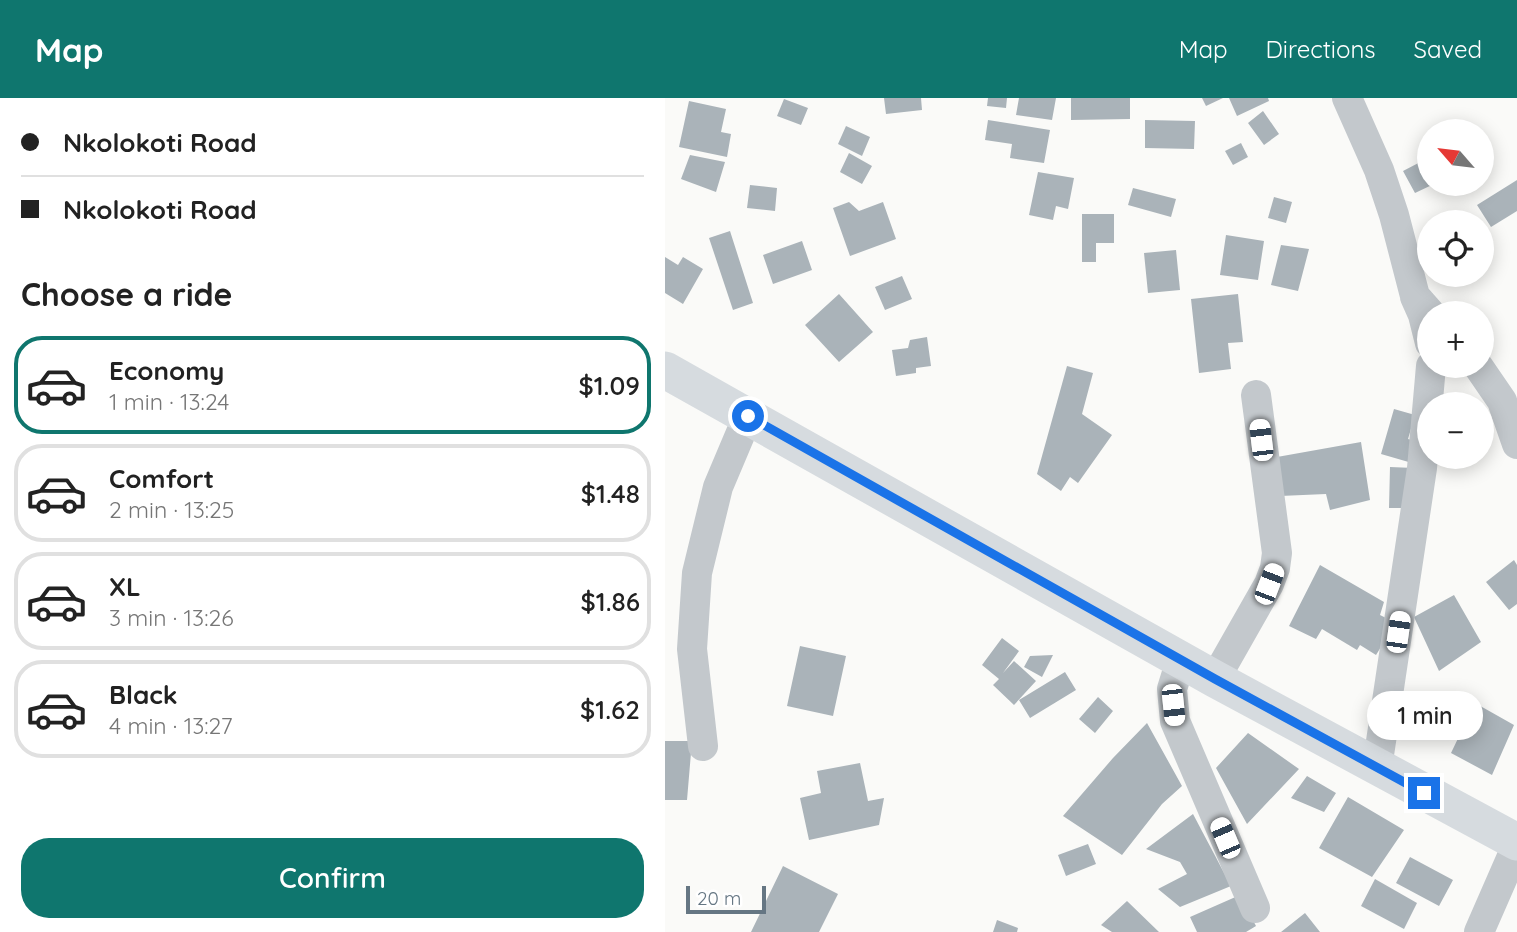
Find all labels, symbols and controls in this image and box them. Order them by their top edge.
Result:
text: Map [35,29,103,70]
text: Map [1179,34,1228,64]
text: Directions [1266,34,1376,64]
text: Saved [1414,34,1482,64]
north arrow [1417,119,1495,196]
map controls [1417,119,1494,469]
text: Nkolokoti Road [63,126,257,159]
text: Nkolokoti Road [63,193,257,226]
button: locate [1417,210,1494,287]
text: Choose a ride [21,274,233,314]
button: + [1417,301,1494,378]
icon: car [25,354,88,417]
text: Economy [109,354,224,387]
text: $1.09 [578,369,640,402]
text: 1 min · 13:24 [109,387,229,416]
button: − [1417,392,1494,469]
route start [732,400,764,432]
car [1249,418,1274,462]
icon: car [25,462,88,525]
text: Comfort [109,462,214,495]
text: $1.48 [581,477,640,510]
text: 2 min · 13:25 [109,495,234,524]
car [1252,561,1287,607]
icon: car [25,570,88,633]
text: XL [109,570,141,603]
text: $1.86 [581,585,640,618]
text: 3 min · 13:26 [109,603,234,632]
car [1385,610,1412,654]
icon: car [25,678,88,741]
text: Black [109,678,178,711]
car [1161,683,1186,727]
callout: 1 min [1366,692,1482,740]
text: $1.62 [580,693,640,726]
text: 1 min [1397,701,1453,730]
text: 4 min · 13:27 [109,711,233,740]
route end [1408,777,1440,809]
car [1208,815,1243,861]
button: Confirm [21,838,644,918]
scale bar [686,883,767,915]
text: 20 m [697,886,741,910]

